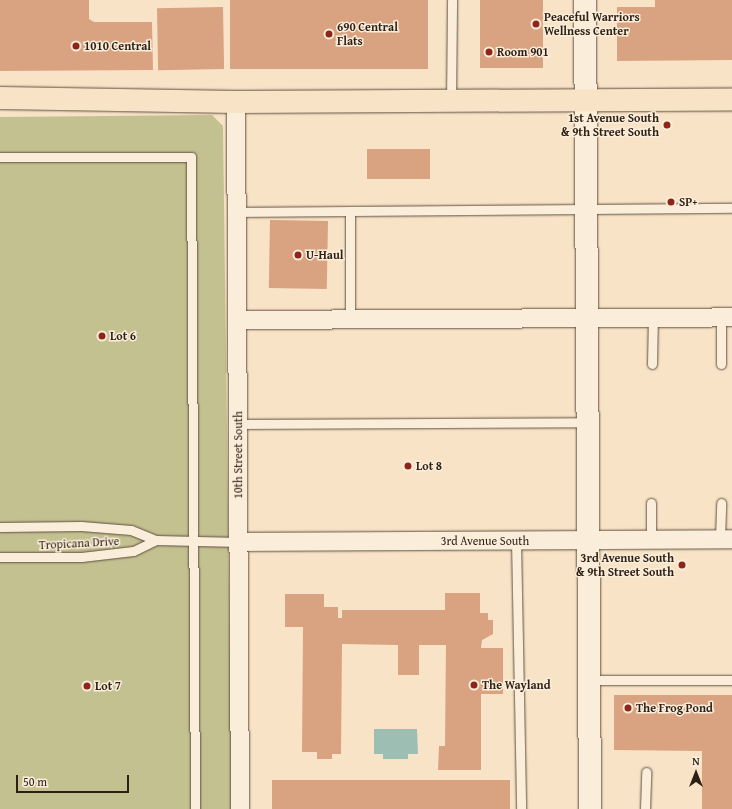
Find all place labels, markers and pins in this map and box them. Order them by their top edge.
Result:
place label: Peaceful Warriors Wellness Center [544,10,640,38]
marker: Peaceful Warriors Wellness Center [531,19,541,29]
place label: 690 Central Flats [337,20,398,48]
marker: 690 Central Flats [324,29,334,39]
place label: 1010 Central [84,39,151,53]
marker: 1010 Central [71,41,81,51]
place label: Room 901 [497,45,549,59]
marker: Room 901 [484,47,494,57]
place label: 1st Avenue South & 9th Street South [561,111,659,139]
marker: 1st Avenue South & 9th Street South [662,120,672,130]
place label: SP+ [679,195,697,209]
marker: SP+ [666,197,676,207]
place label: U-Haul [306,248,343,262]
marker: U-Haul [293,250,303,260]
place label: Lot 6 [110,329,136,343]
marker: Lot 6 [97,331,107,341]
place label: Lot 8 [416,459,442,473]
marker: Lot 8 [403,461,413,471]
place label: 3rd Avenue South & 9th Street South [576,551,674,579]
marker: 3rd Avenue South & 9th Street South [677,560,687,570]
place label: The Wayland [482,678,551,692]
place label: Lot 7 [95,679,121,693]
marker: The Wayland [469,680,479,690]
marker: Lot 7 [82,681,92,691]
place label: The Frog Pond [636,701,713,715]
marker: The Frog Pond [623,703,633,713]

